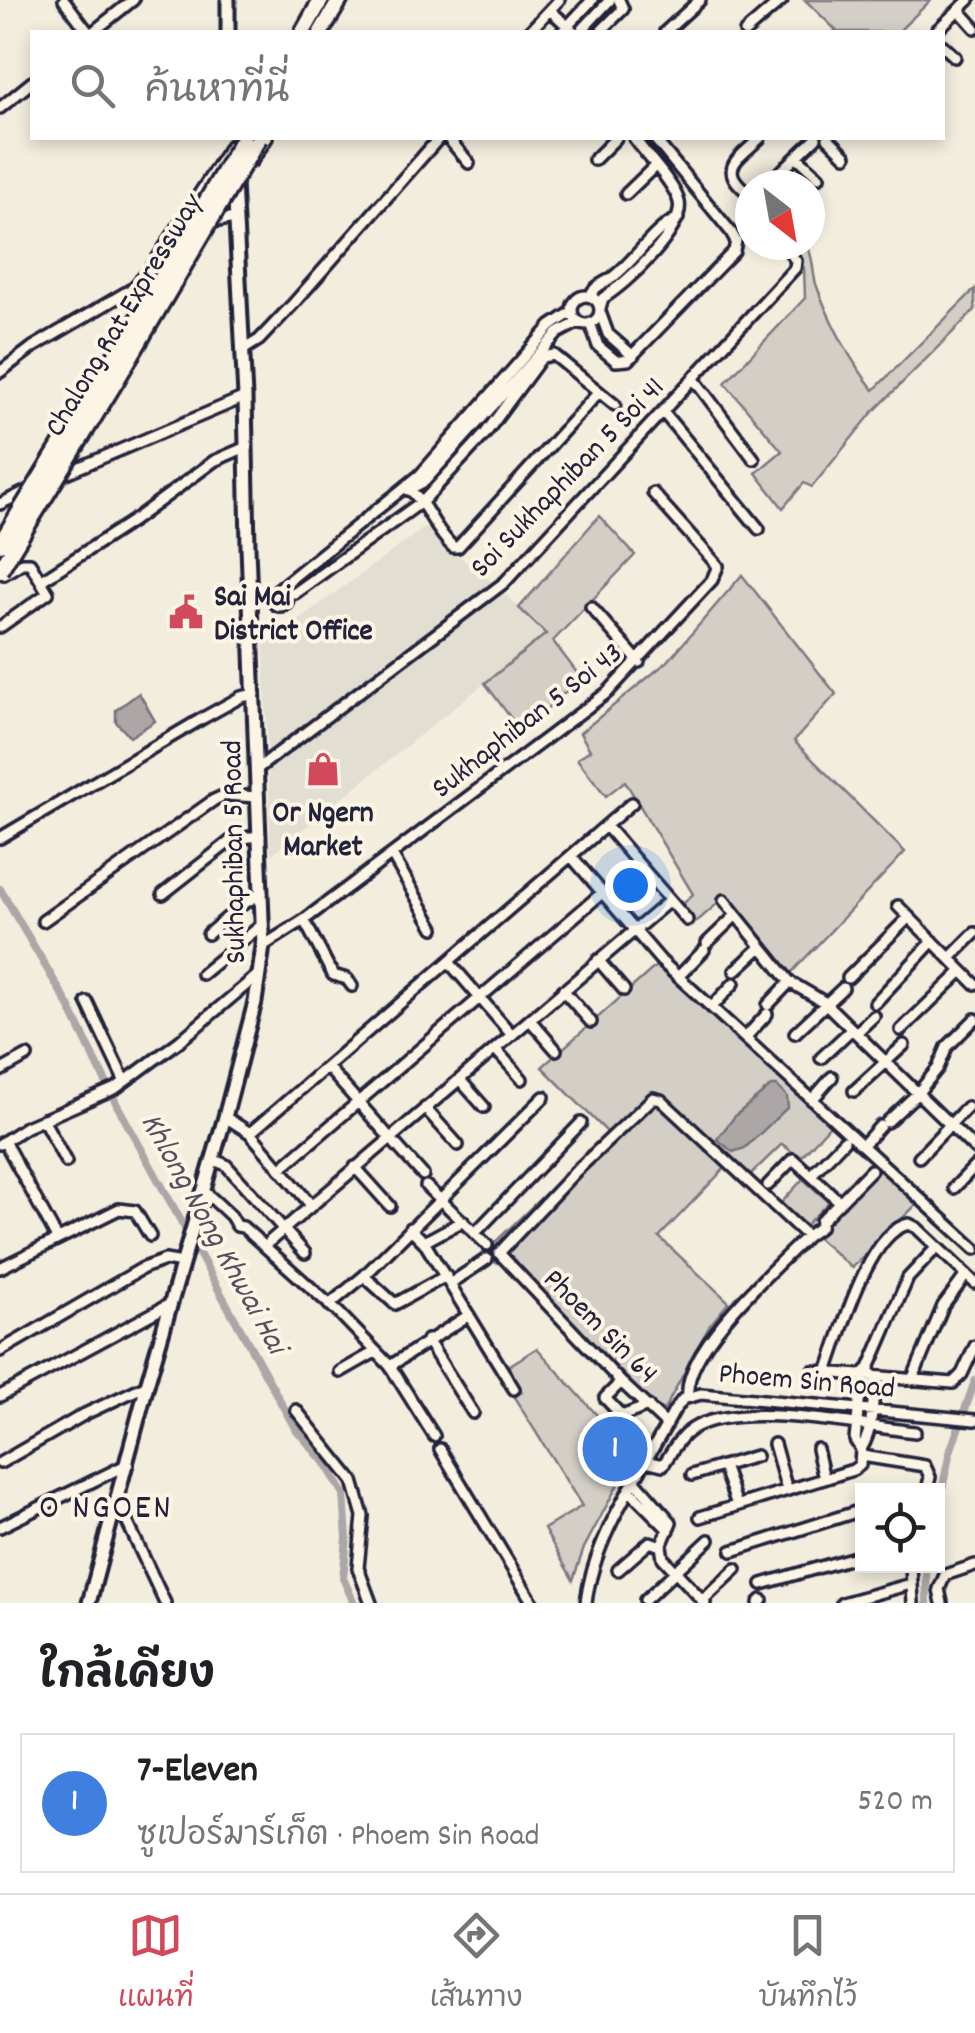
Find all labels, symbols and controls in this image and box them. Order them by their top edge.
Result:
search box [30,30,945,140]
icon: search [65,58,120,113]
text: ค้นหาที่นี่ [145,66,289,121]
north arrow [735,170,825,260]
street label: Chalong Rat Expressway [36,186,216,446]
street label: Soi Sukhaphiban 5 Soi 41 [462,369,677,589]
place label: Sai Mai District Office [214,578,373,655]
public building icon: Sai Mai District Office [167,593,205,631]
street label: Sukhaphiban 5 Soi 43 [424,634,634,811]
street label: Sukhaphiban 5 Road [213,740,260,964]
shop icon: Or Ngern Market [304,750,342,788]
place label: Or Ngern Market [272,794,374,871]
your location [605,860,656,911]
water label: Khlong Nong Khwai Hai [126,1106,299,1368]
street label: Phoem Sin 64 [531,1261,666,1396]
street label: Phoem Sin Road [717,1354,897,1413]
pin: 1 [582,1412,648,1486]
map controls [855,1483,945,1573]
button: locate [855,1483,945,1573]
district label: O NGOEN [39,1485,173,1535]
text: ใกล้เคียง [40,1648,215,1708]
text: 7-Eleven [137,1745,258,1800]
text: 1 [71,1780,78,1826]
text: 520 m [857,1780,933,1826]
text: ซูเปอร์มาร์เก็ต · Phoem Sin Road [137,1815,539,1861]
tab: แผนที่ [118,1908,194,2021]
tab: เส้นทาง [430,1908,522,2021]
tab: บันทึกไว้ [759,1908,857,2021]

